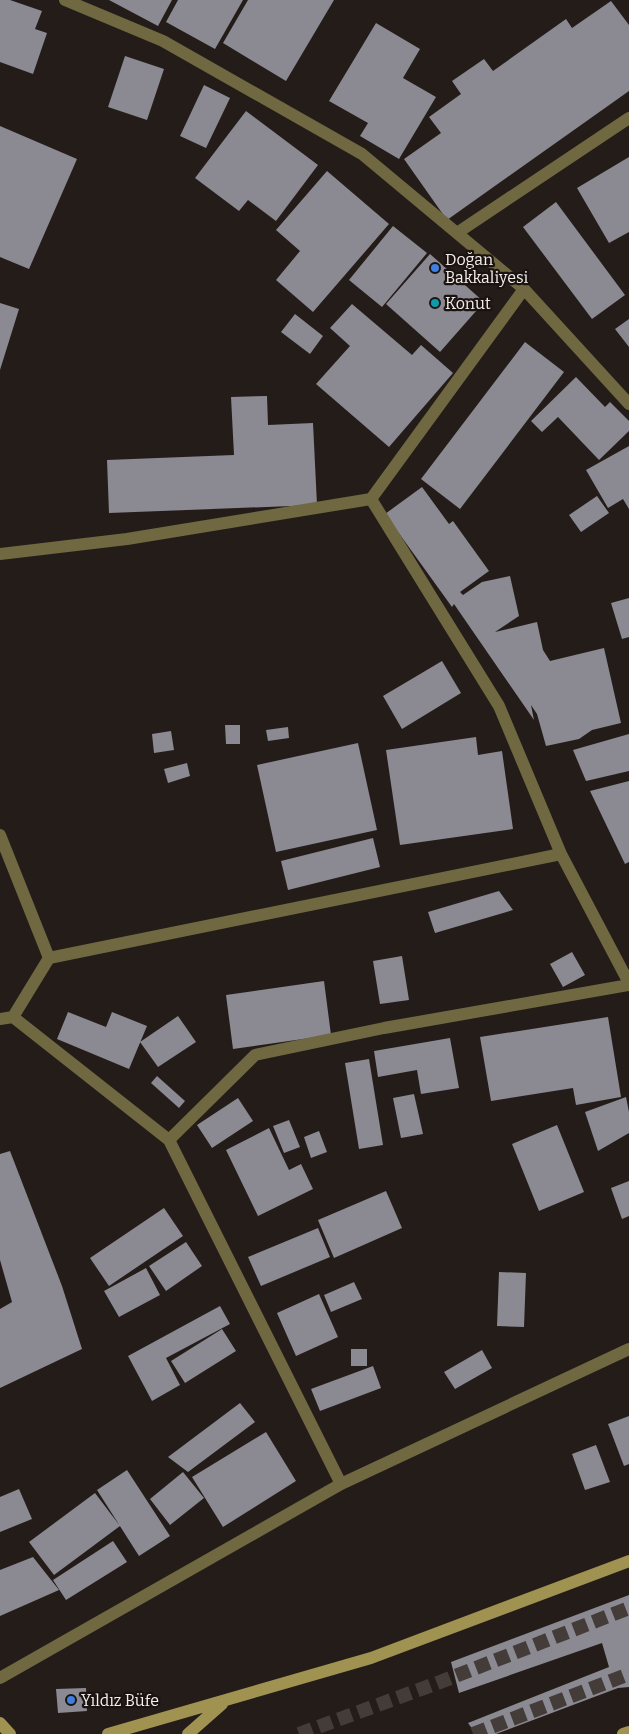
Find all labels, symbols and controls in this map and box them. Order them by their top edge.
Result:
place label: Doğan Bakkaliyesi [445,250,529,287]
marker: Doğan Bakkaliyesi [429,262,441,274]
place label: Konut [445,294,491,313]
marker: Konut [429,297,441,309]
place label: Yıldız Büfe [81,1691,159,1710]
marker: Yıldız Büfe [65,1694,77,1706]

